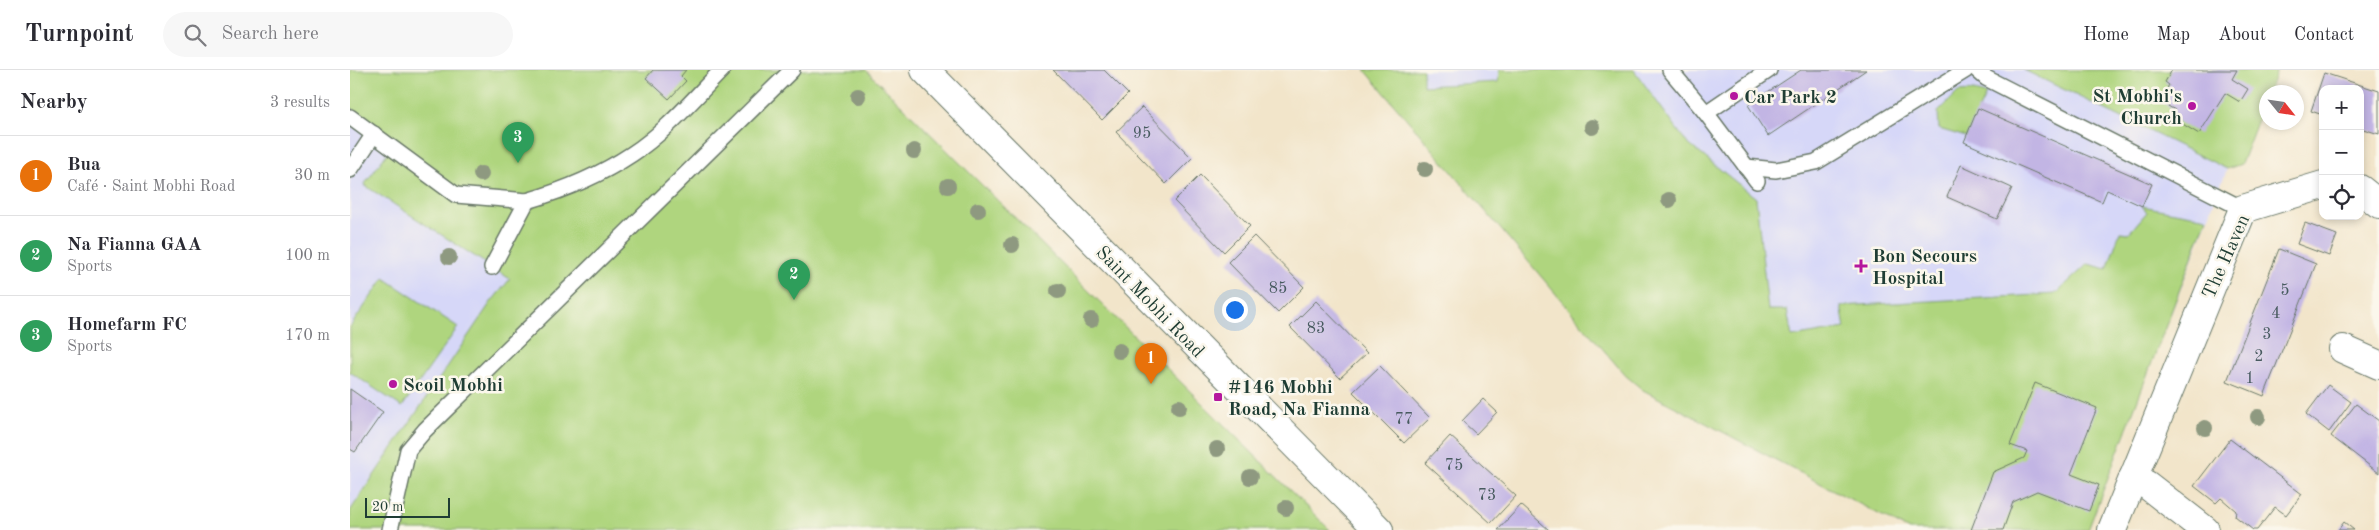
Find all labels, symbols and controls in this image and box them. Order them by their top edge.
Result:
search box [163,12,513,57]
icon: search [181,21,209,49]
text: Turnpoint [25,23,133,47]
text: Search here [221,25,319,44]
text: Home [2083,26,2129,44]
text: Map [2157,26,2190,44]
text: About [2218,26,2266,44]
text: Contact [2294,26,2354,44]
north arrow [2259,85,2304,130]
map controls [2319,85,2364,220]
button: + [2319,85,2364,130]
place label: St Mobhi's Church [2092,88,2182,129]
place label: Car Park 2 [1744,89,1837,108]
marker: Car Park 2 [1728,90,1740,102]
text: Nearby [20,92,88,113]
text: 3 results [270,95,330,111]
marker: St Mobhi's Church [2186,100,2198,112]
pin: 3 [502,122,534,163]
house number: 95 [1133,126,1151,142]
button: − [2319,130,2364,175]
text: Bua [67,156,101,175]
text: 1 [31,168,41,184]
text: 30 m [294,168,330,184]
button: locate [2319,175,2364,220]
text: Café · Saint Mobhi Road [67,179,235,195]
street label: The Haven [2200,212,2254,302]
text: Na Fianna GAA [67,236,202,255]
street label: Saint Mobhi Road [1091,243,1207,362]
text: 2 [31,248,41,264]
text: 100 m [285,248,330,264]
place label: Bon Secours Hospital [1872,248,1977,289]
text: Sports [67,259,112,275]
pin: 2 [778,259,810,300]
marker: Bon Secours Hospital [1854,259,1868,273]
house number: 85 [1269,281,1287,297]
house number: 5 [2280,283,2290,299]
your location [1222,297,1248,323]
house number: 4 [2271,306,2281,322]
text: Homefarm FC [67,316,187,335]
house number: 83 [1307,321,1325,337]
house number: 3 [2262,327,2272,343]
text: 3 [31,328,41,344]
text: 170 m [285,328,330,344]
text: Sports [67,339,112,355]
pin: 1 [1135,343,1167,384]
house number: 2 [2254,349,2264,365]
house number: 1 [2245,371,2255,387]
place label: Scoil Mobhi [403,377,503,396]
marker: Scoil Mobhi [387,378,399,390]
place label: #146 Mobhi Road, Na Fianna [1228,379,1371,420]
marker: #146 Mobhi Road, Na Fianna [1212,391,1224,403]
house number: 77 [1395,412,1413,428]
house number: 75 [1445,458,1463,474]
house number: 73 [1478,488,1496,504]
scale bar [365,495,450,518]
text: 20 m [372,500,403,514]

